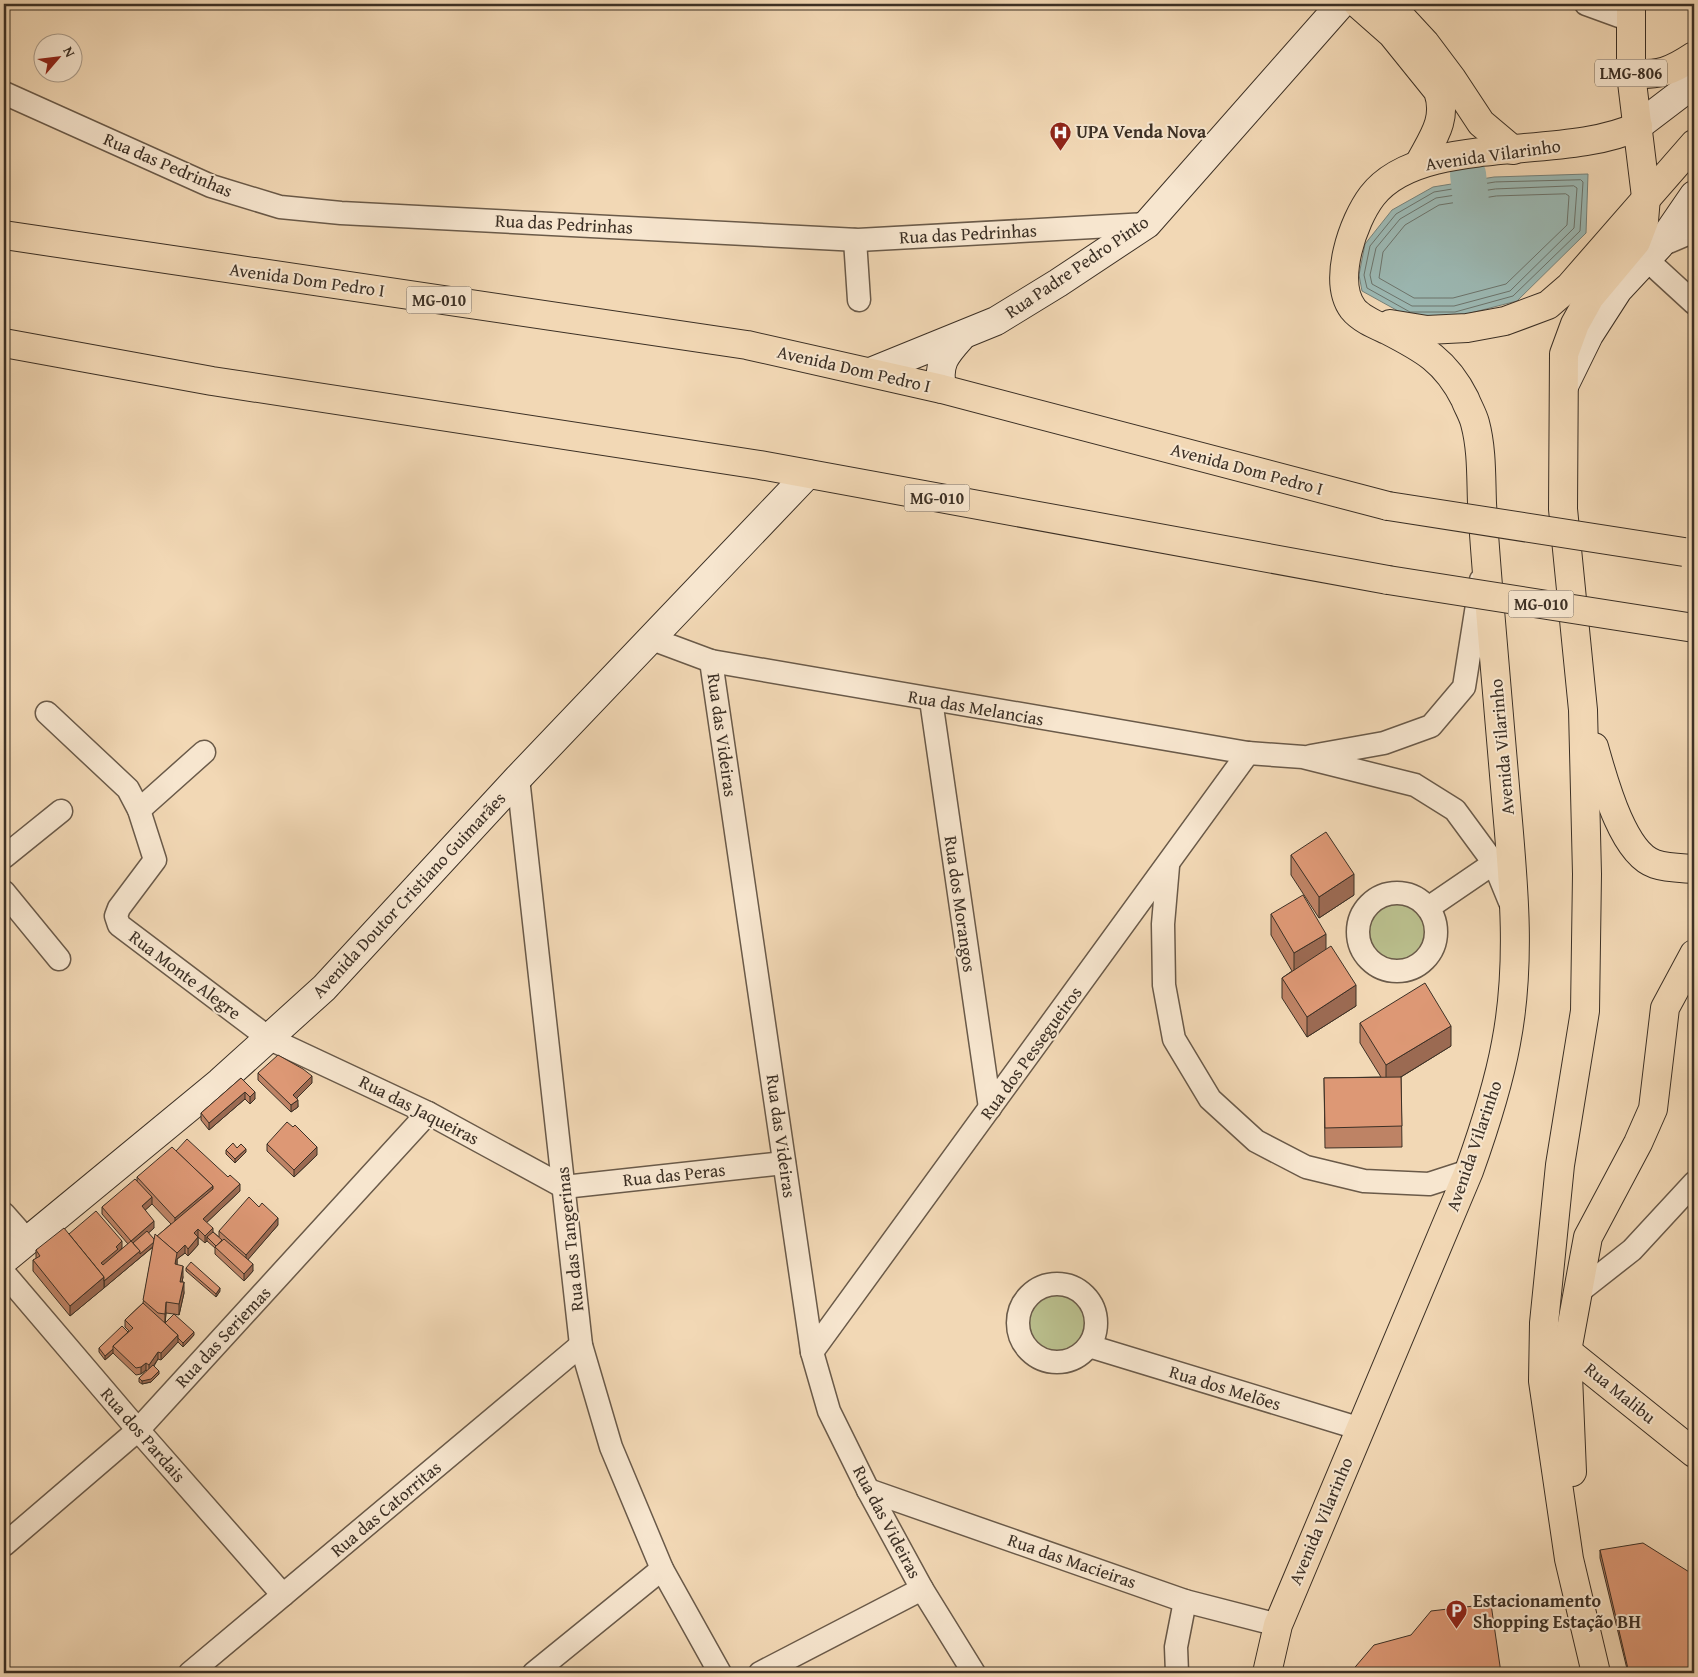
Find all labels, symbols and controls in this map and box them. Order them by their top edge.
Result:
north arrow [32,32,82,82]
text: N [58,43,81,61]
road number: LMG-806 [1595,59,1667,86]
place label: UPA Venda Nova [1076,118,1207,145]
hospital icon: UPA Venda Nova [1048,120,1072,151]
street label: Rua das Pedrinhas [99,125,237,204]
street label: Avenida Vilarinho [1423,132,1562,177]
street label: Rua das Pedrinhas [494,206,634,241]
street label: Rua Padre Pedro Pinto [999,208,1154,325]
street label: Rua das Pedrinhas [898,216,1038,251]
street label: Avenida Dom Pedro I [228,255,386,304]
road number: MG-010 [406,286,472,314]
street label: Avenida Dom Pedro I [775,338,933,399]
street label: Avenida Dom Pedro I [1168,435,1326,502]
road number: MG-010 [904,484,970,512]
road number: MG-010 [1508,590,1574,618]
street label: Rua das Videiras [700,671,745,799]
street label: Avenida Vilarinho [1482,678,1521,816]
street label: Rua das Melancias [906,682,1046,733]
street label: Avenida Doutor Cristiano Guimarães [305,785,512,1004]
street label: Rua dos Morangos [938,834,983,974]
street label: Rua Monte Alegre [124,923,247,1026]
street label: Rua dos Pessegueiros [973,980,1088,1125]
street label: Rua das Jaqueiras [354,1068,484,1151]
street label: Rua das Videiras [759,1072,804,1200]
street label: Avenida Vilarinho [1439,1077,1509,1215]
street label: Rua das Peras [621,1156,726,1193]
street label: Rua das Tangerinas [548,1165,591,1313]
street label: Rua das Seriemas [168,1280,277,1394]
street label: Rua Malibu [1579,1355,1662,1430]
street label: Rua dos Melões [1166,1358,1284,1417]
street label: Rua dos Pardais [94,1381,192,1488]
street label: Avenida Vilarinho [1281,1453,1360,1589]
street label: Rua das Catorritas [324,1454,447,1563]
street label: Rua das Videiras [846,1460,929,1583]
street label: Rua das Macieiras [1004,1526,1140,1595]
place label: Estacionamento Shopping Estação BH [1473,1587,1641,1635]
parking icon: Estacionamento Shopping Estação BH [1445,1599,1469,1630]

